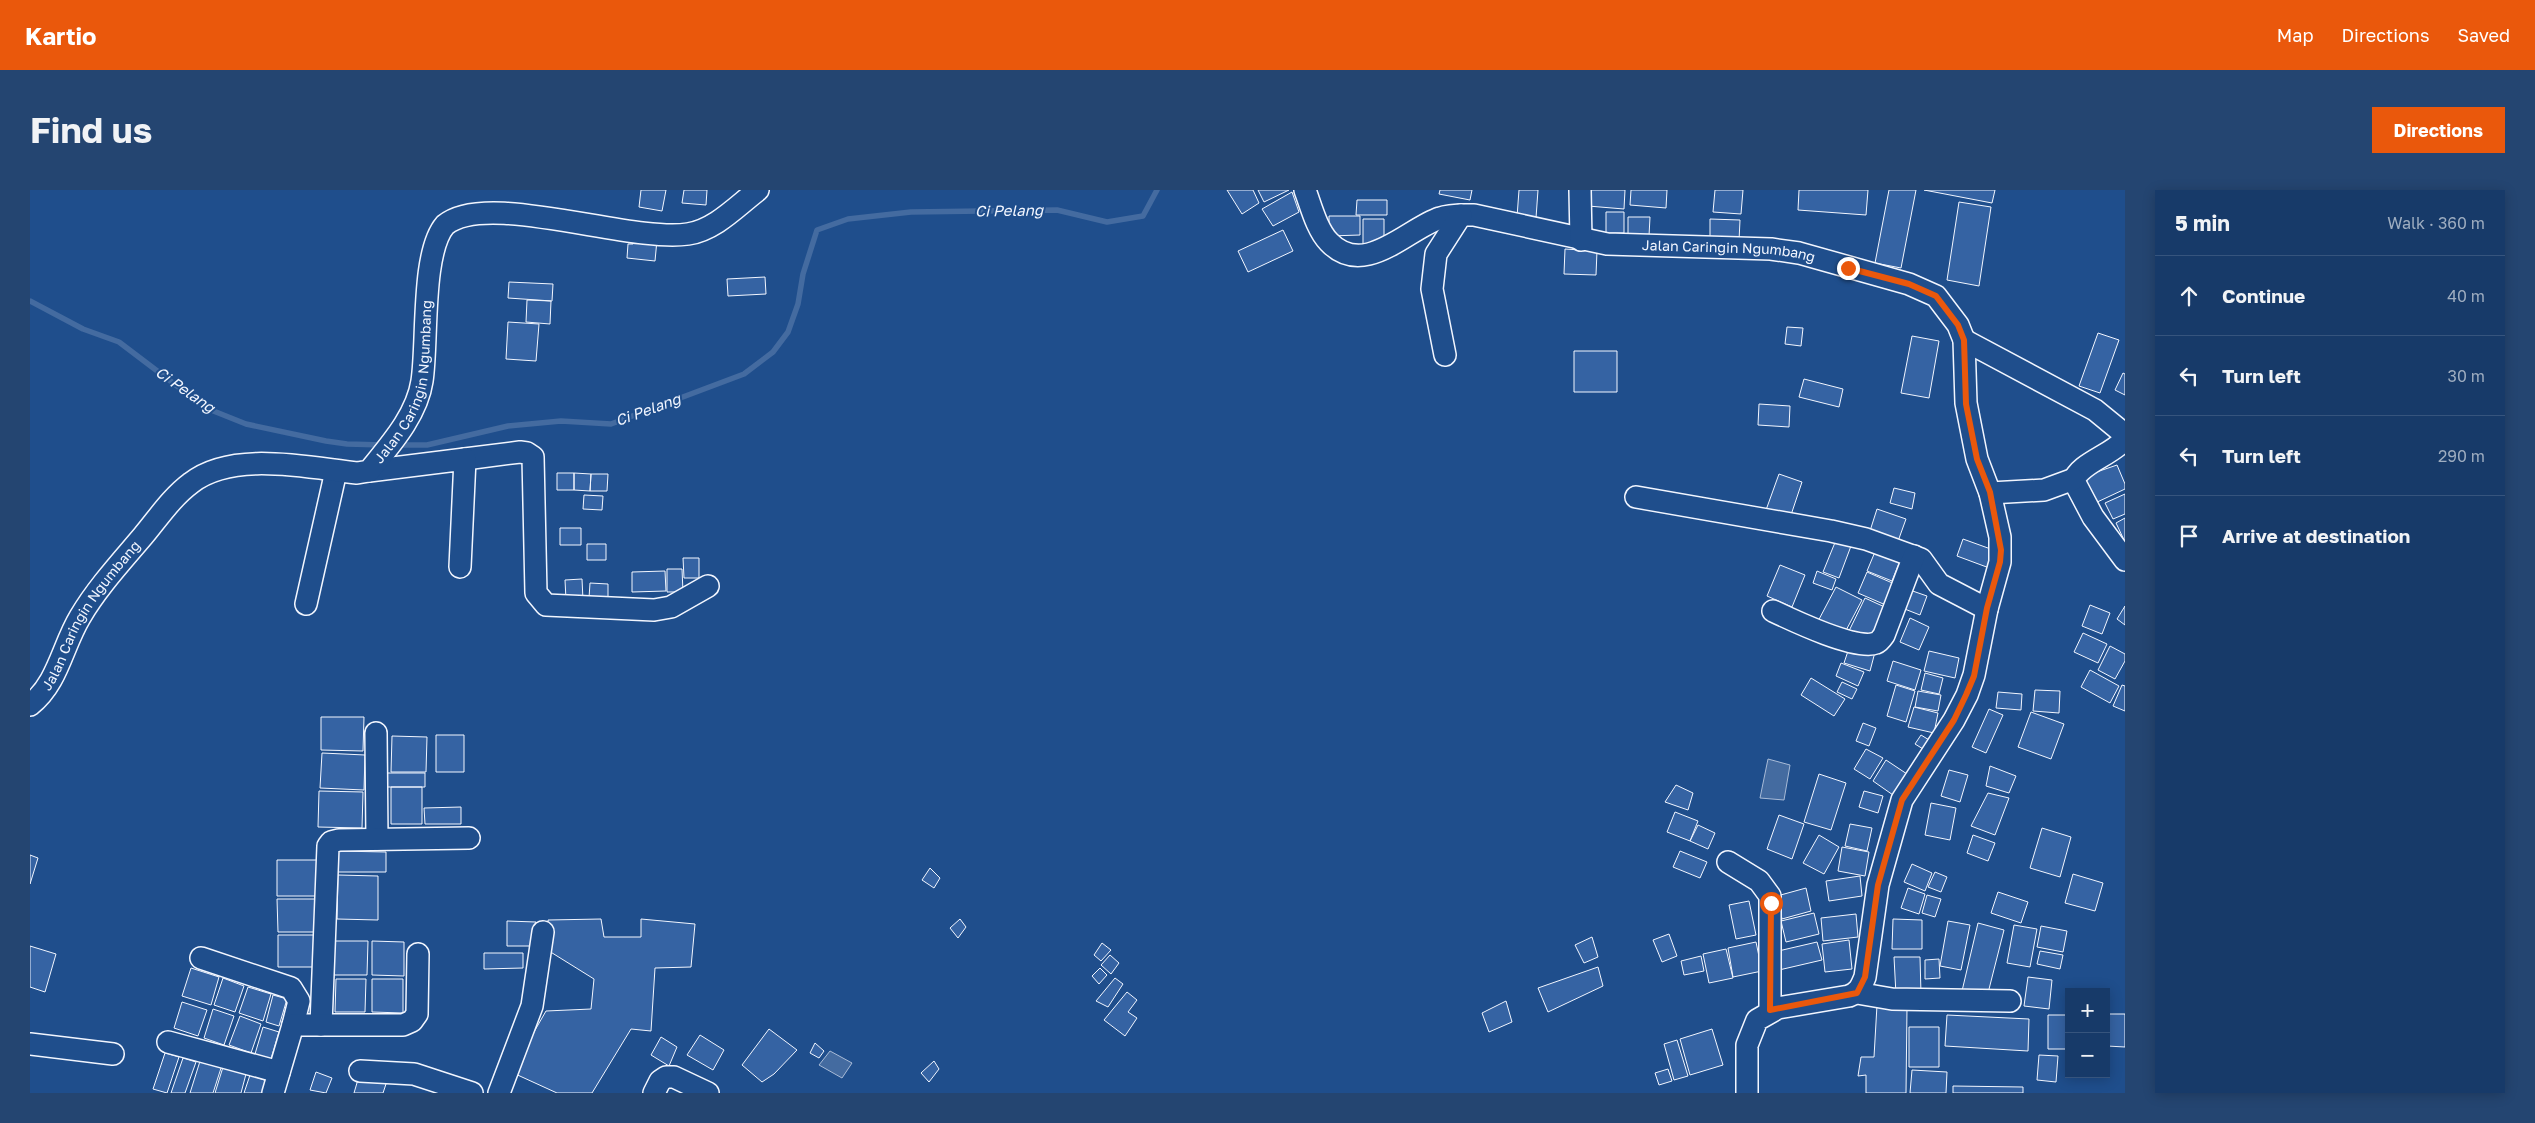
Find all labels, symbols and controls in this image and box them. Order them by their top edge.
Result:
text: Kartio [25,21,97,50]
text: Map [2277,24,2313,46]
text: Directions [2341,24,2429,46]
text: Saved [2457,24,2510,46]
button: Directions [2372,107,2505,153]
text: Find us [30,109,152,151]
water label: Ci Pelang [975,200,1045,221]
text: 5 min [2175,210,2230,236]
text: Walk · 360 m [2387,213,2485,233]
street label: Jalan Caringin Ngumbang [1642,236,1817,265]
route end [1837,257,1860,280]
icon: ahead [2175,282,2203,310]
text: Continue [2222,284,2305,307]
text: 40 m [2447,286,2485,306]
street label: Jalan Caringin Ngumbang [370,300,435,466]
water label: Ci Pelang [152,362,220,418]
icon: left [2175,362,2203,390]
text: Turn left [2222,364,2301,387]
text: 30 m [2448,366,2485,386]
water label: Ci Pelang [613,388,685,430]
icon: left [2175,442,2203,470]
text: Turn left [2222,444,2301,467]
text: 290 m [2438,446,2485,466]
icon: arrive [2175,522,2203,550]
text: Arrive at destination [2222,524,2410,547]
street label: Jalan Caringin Ngumbang [38,537,143,694]
route start [1760,892,1783,915]
map controls [2065,988,2110,1078]
button: + [2065,988,2110,1033]
button: − [2065,1033,2110,1078]

